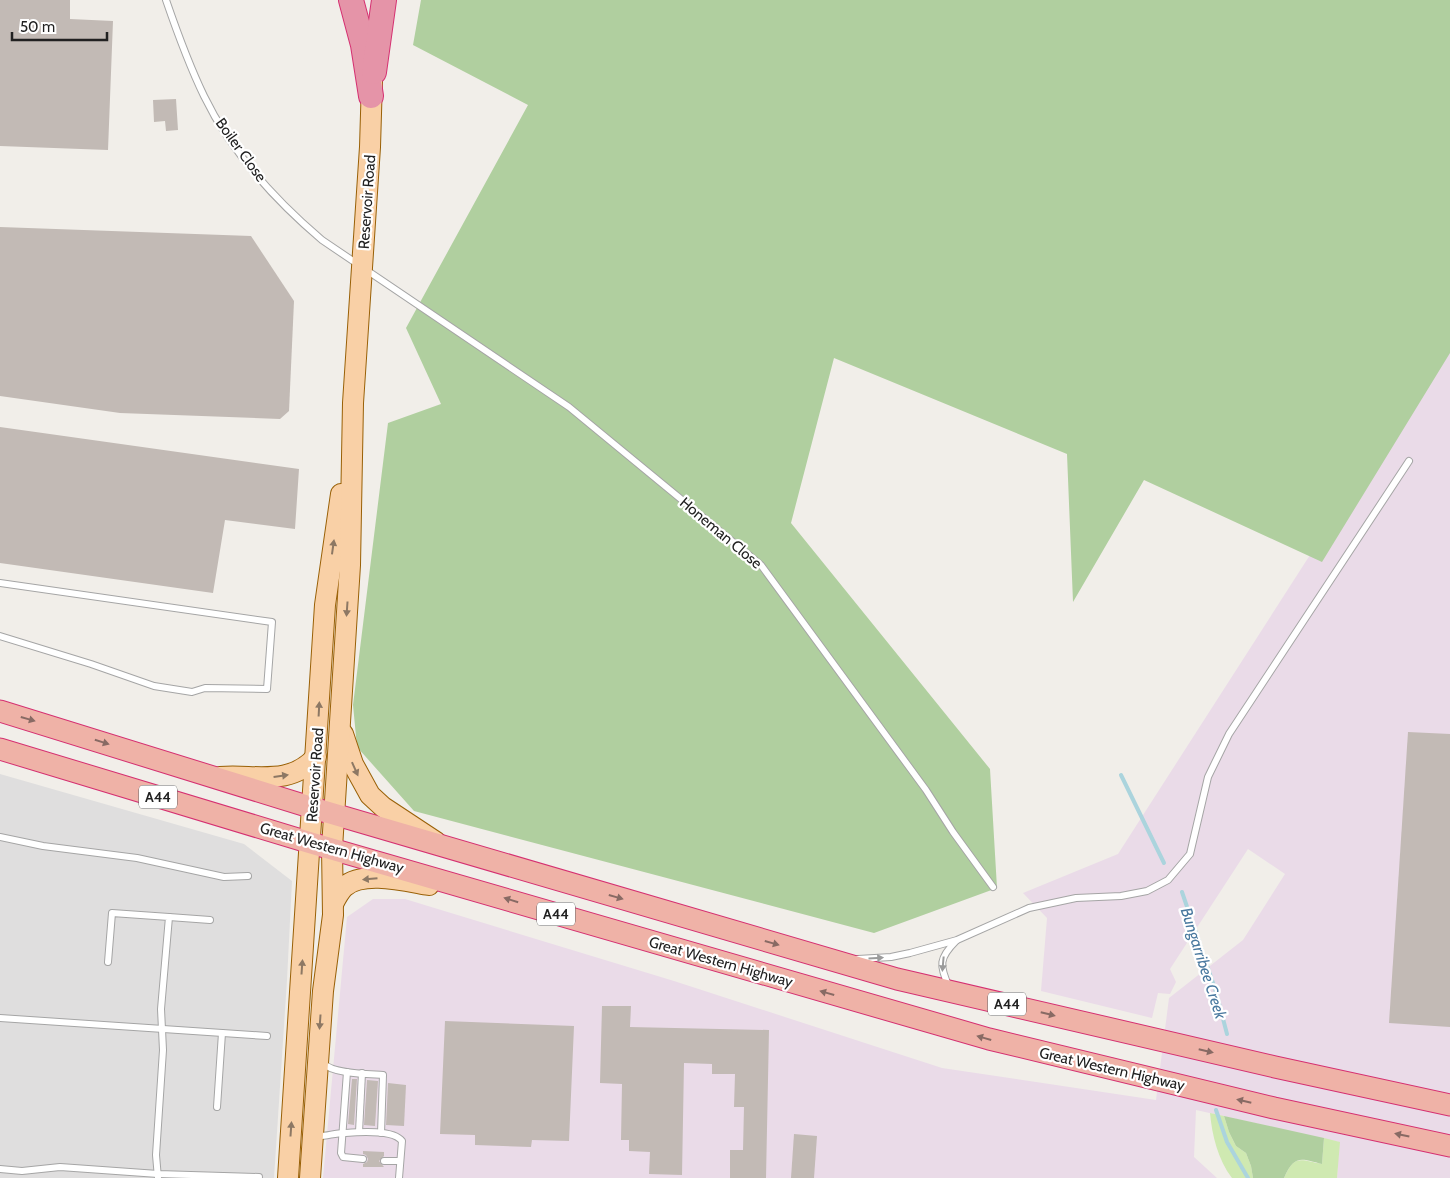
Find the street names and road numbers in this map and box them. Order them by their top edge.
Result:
street label: Boiler Close [212,115,270,186]
street label: Reservoir Road [355,154,379,250]
street label: Honeman Close [676,493,766,573]
street label: Reservoir Road [303,727,327,823]
road number: A44 [139,786,177,809]
street label: Great Western Highway [258,819,406,877]
road number: A44 [537,902,575,926]
street label: Great Western Highway [647,933,795,991]
road number: A44 [988,992,1026,1016]
street label: Great Western Highway [1037,1043,1187,1095]

